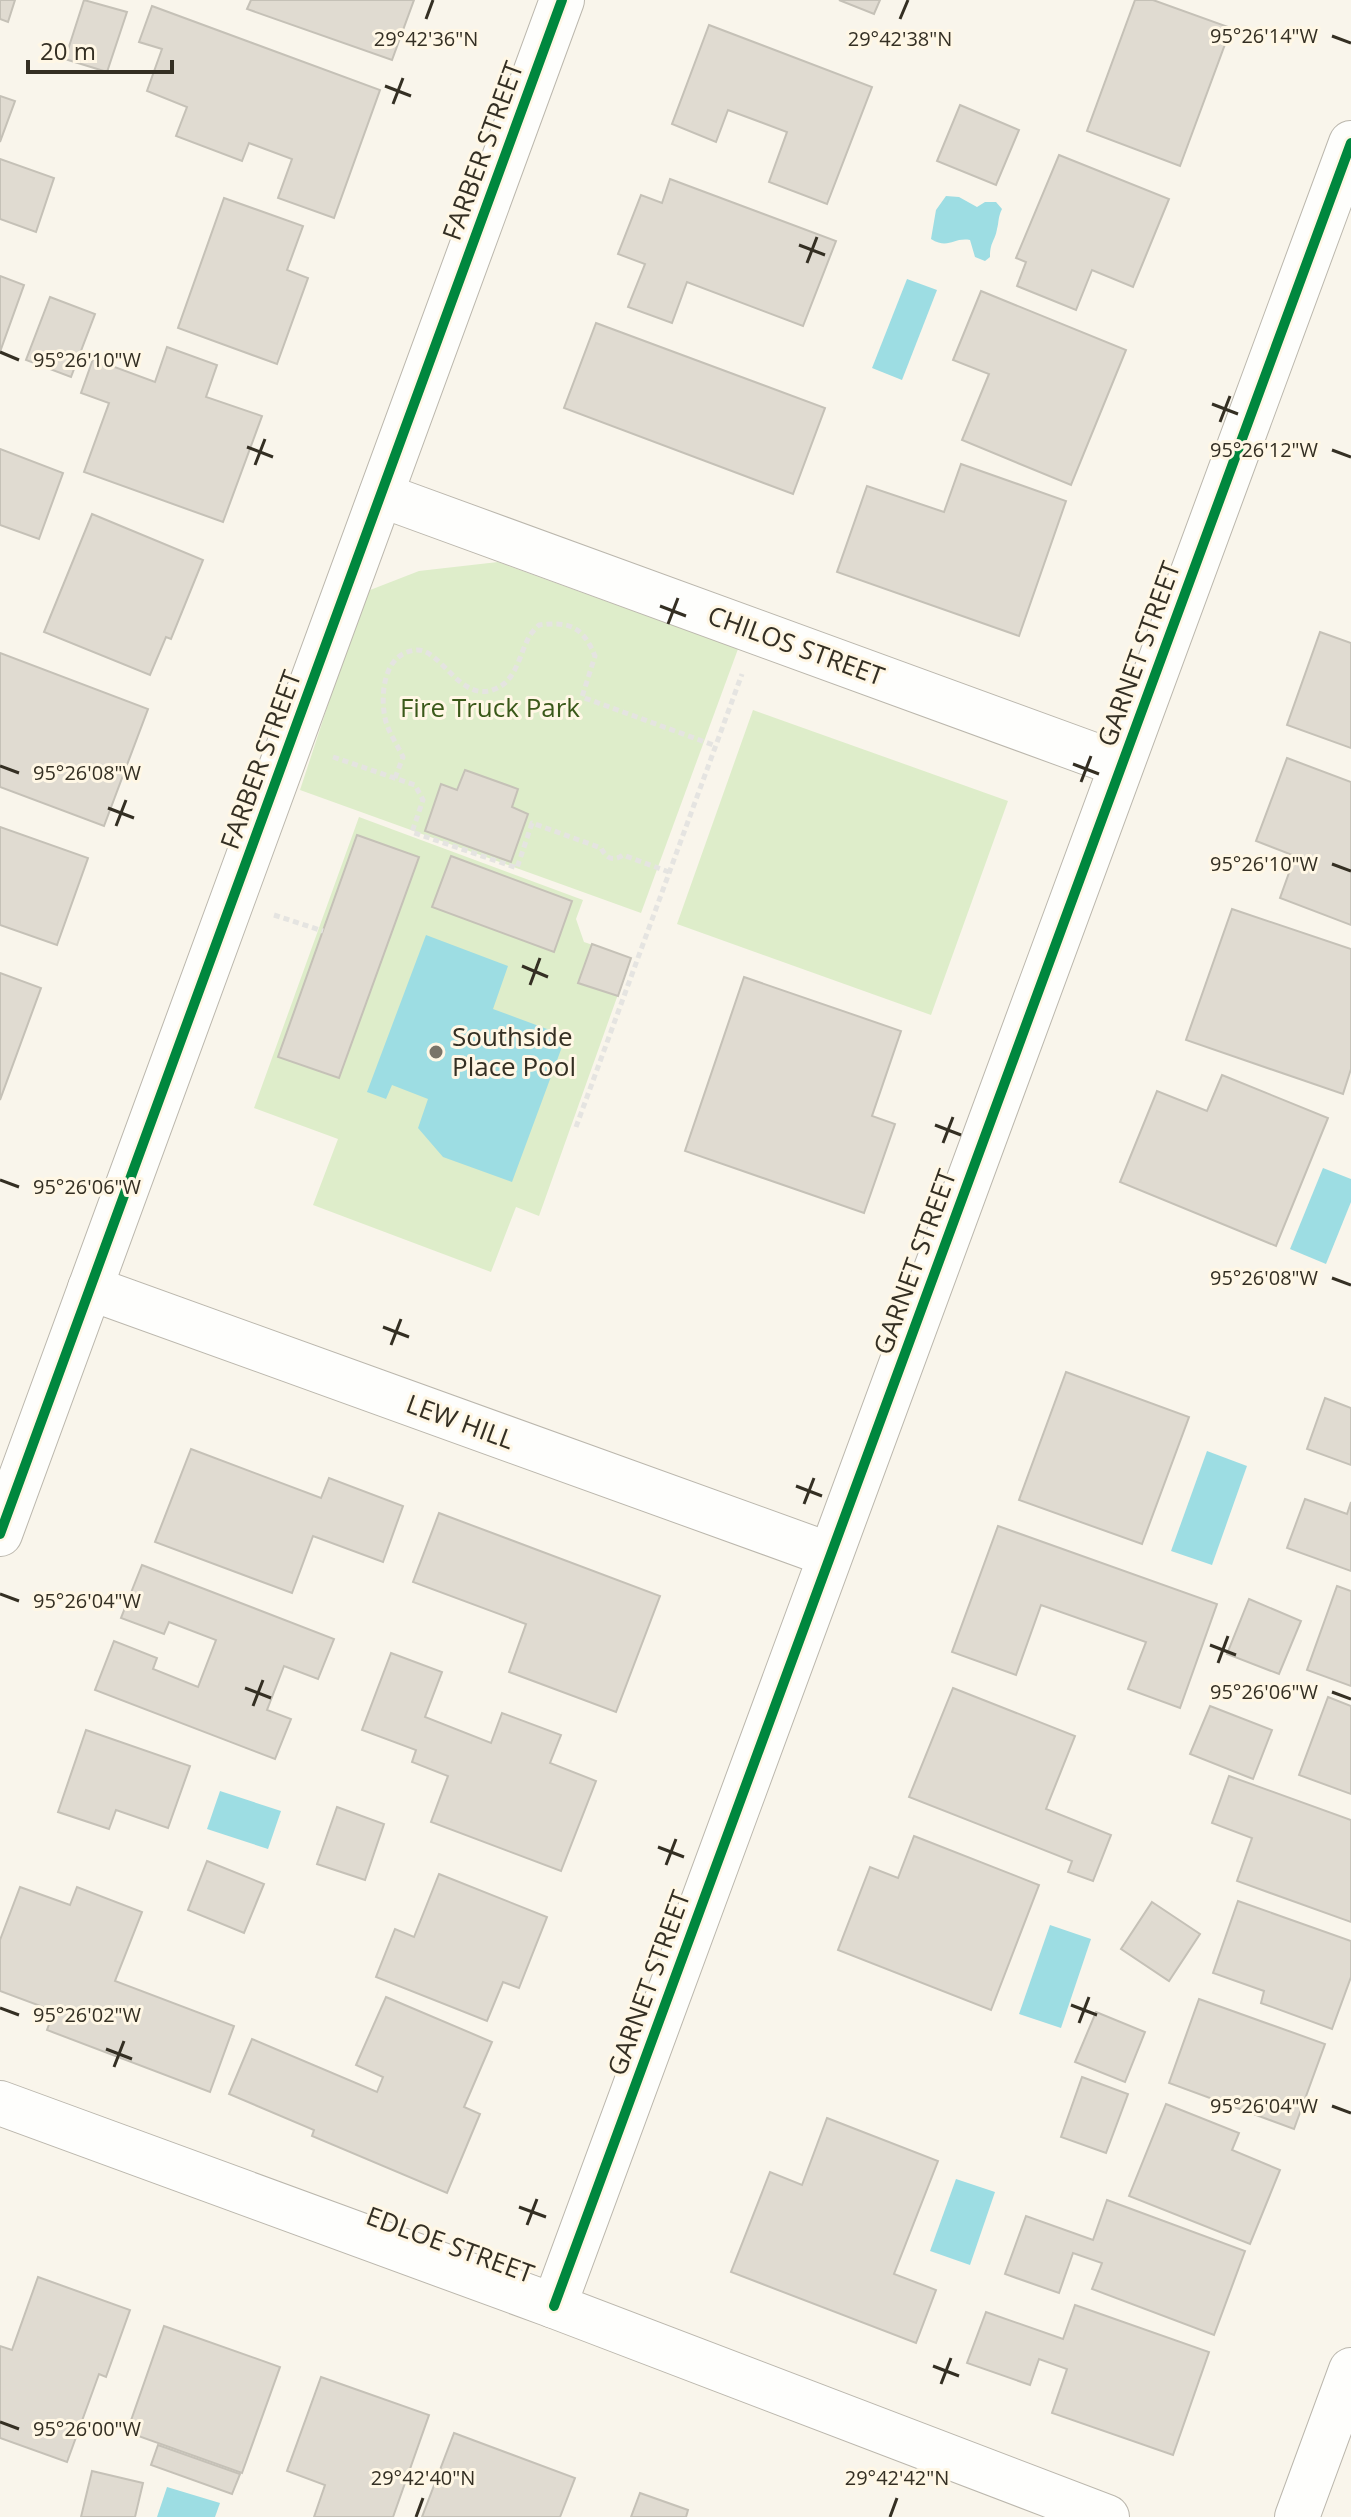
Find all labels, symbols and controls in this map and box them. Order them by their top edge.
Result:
text: 95°26'14"W [1210,22,1319,49]
scale bar [28,24,172,74]
text: 29°42'36"N [374,25,478,52]
text: 29°42'38"N [848,25,952,52]
text: 20 m [40,34,96,67]
street label: FARBER STREET [433,56,531,245]
text: 95°26'10"W [33,346,142,373]
text: 95°26'12"W [1210,436,1319,463]
street label: GARNET STREET [1088,556,1188,751]
street label: CHILOS STREET [703,596,890,694]
street label: FARBER STREET [211,665,309,854]
park label: Fire Truck Park [400,689,580,725]
text: 95°26'08"W [33,759,142,786]
text: 95°26'10"W [1210,850,1319,877]
place label: Southside Place Pool [452,1018,576,1084]
marker: Southside Place Pool [427,1043,445,1061]
street label: GARNET STREET [864,1164,964,1359]
text: 95°26'06"W [33,1173,142,1200]
text: 95°26'08"W [1210,1264,1319,1291]
street label: LEW HILL [401,1385,519,1457]
text: 95°26'04"W [33,1587,142,1614]
text: 95°26'06"W [1210,1678,1319,1705]
street label: GARNET STREET [598,1885,698,2080]
text: 95°26'02"W [33,2001,142,2028]
text: 95°26'04"W [1210,2092,1319,2119]
street label: EDLOE STREET [361,2197,540,2291]
text: 95°26'00"W [33,2415,142,2442]
text: 29°42'40"N [371,2464,475,2491]
text: 29°42'42"N [845,2464,949,2491]

